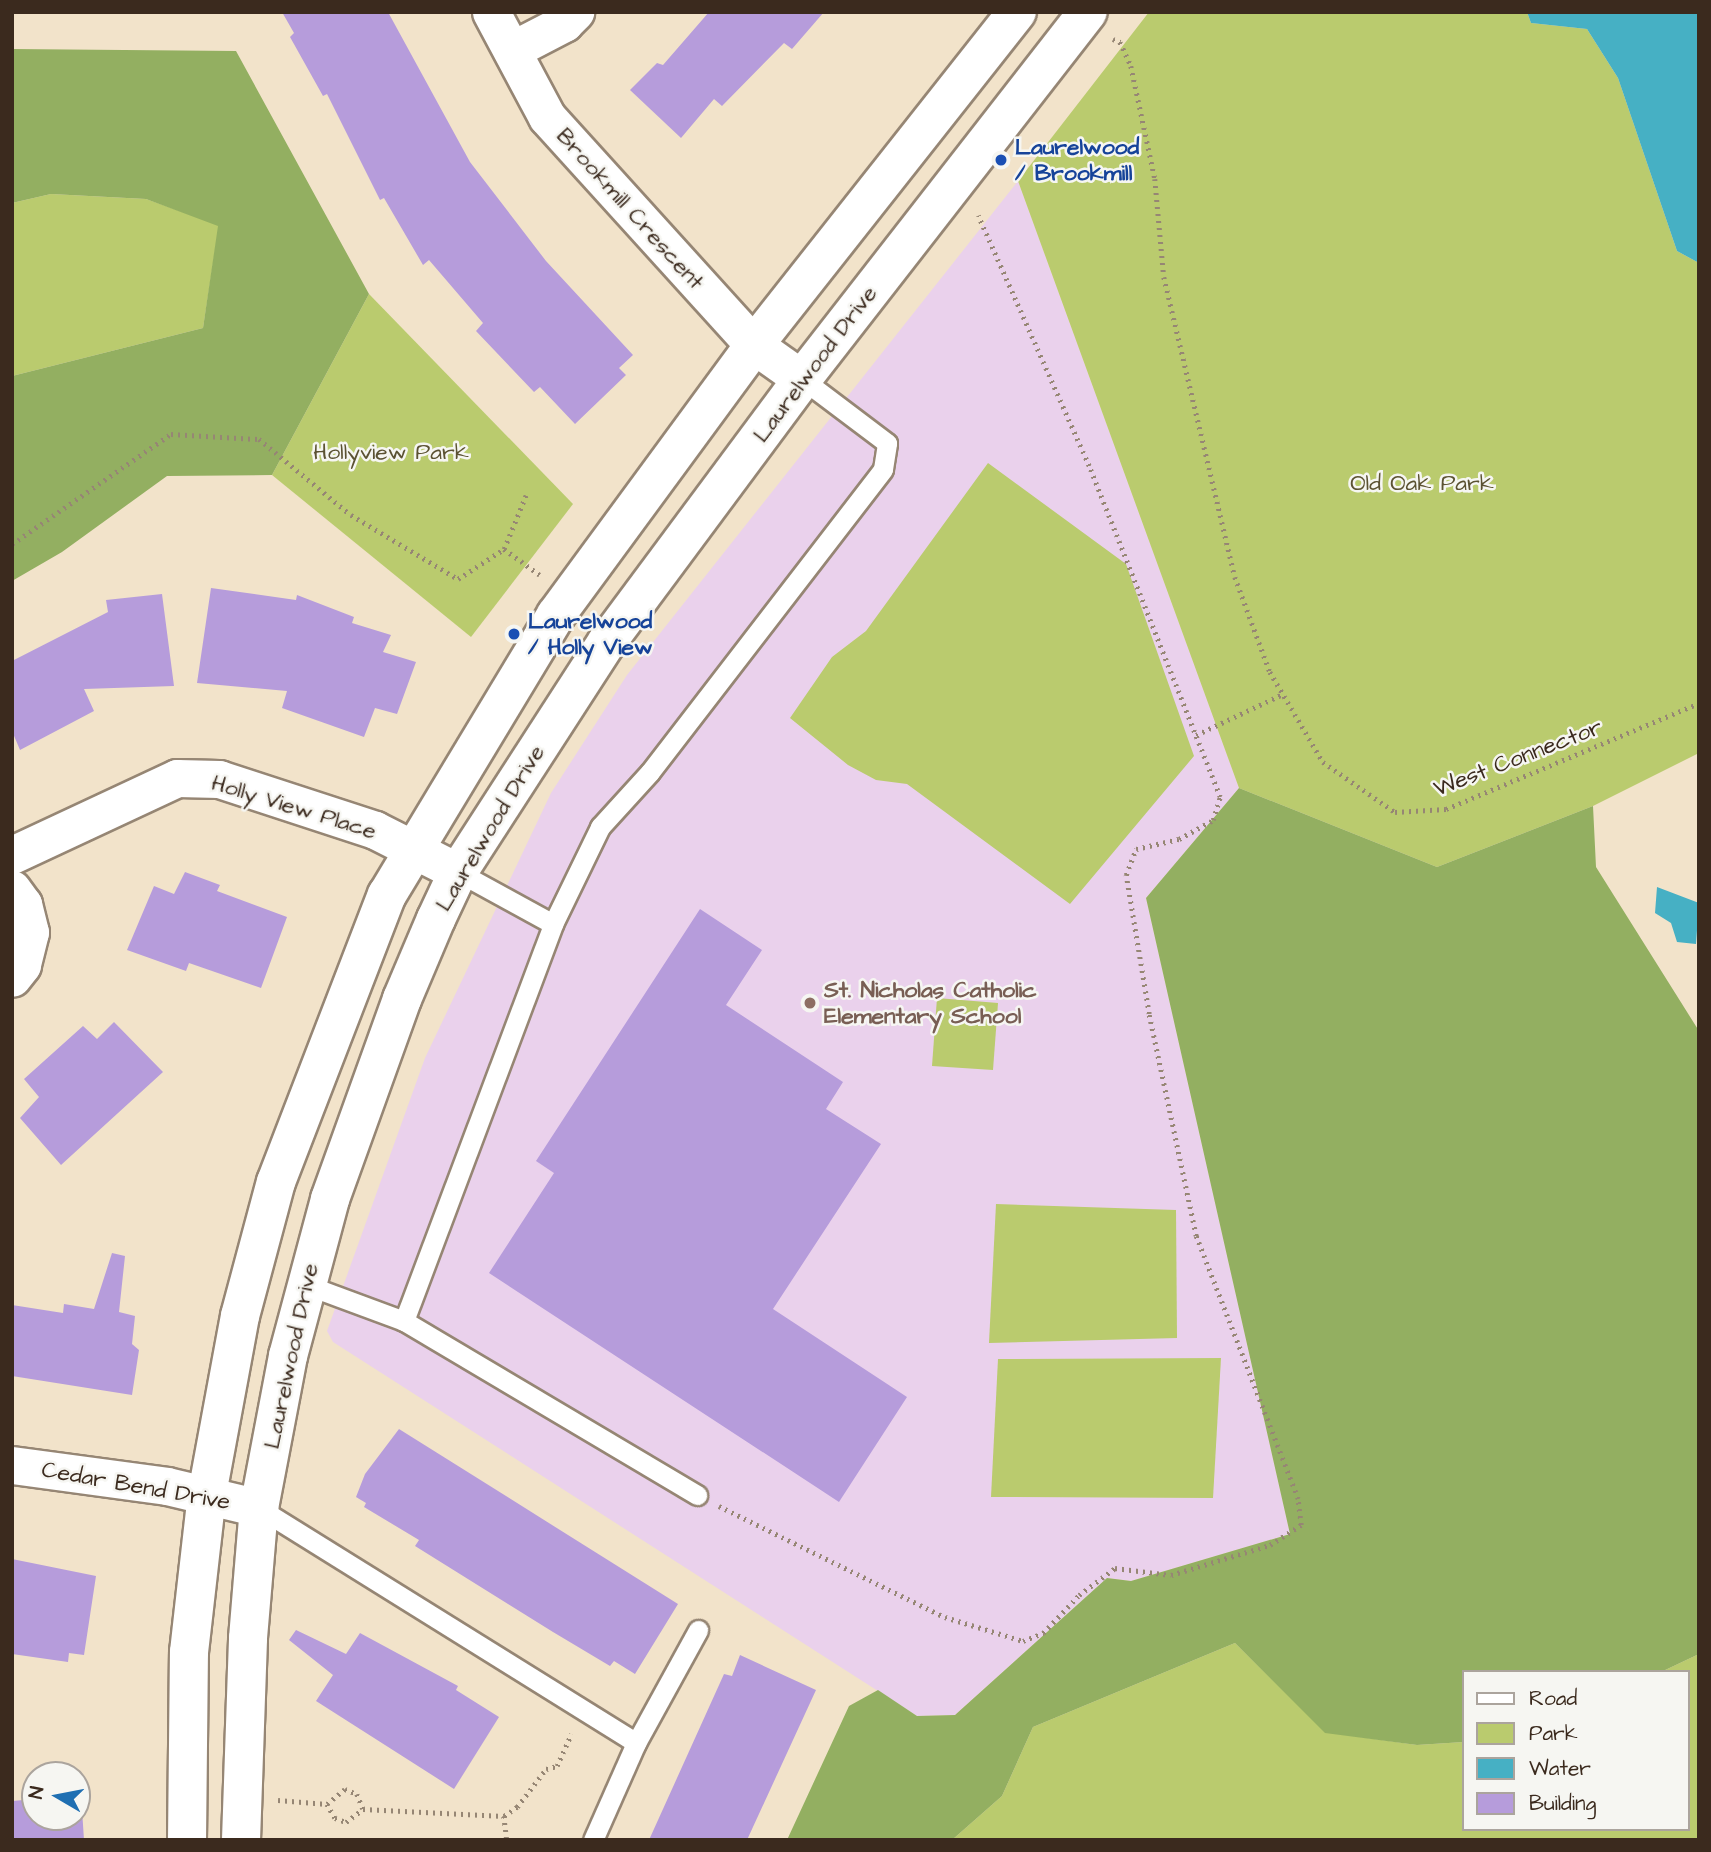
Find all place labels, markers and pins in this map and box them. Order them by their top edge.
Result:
place label: Laurelwood / Brookmill [1015,133,1139,187]
marker: Laurelwood / Brookmill [993,152,1009,168]
place label: Laurelwood / Holly View [528,607,653,661]
marker: Laurelwood / Holly View [506,626,522,642]
place label: St. Nicholas Catholic Elementary School [824,976,1037,1030]
marker: St. Nicholas Catholic Elementary School [802,995,818,1011]

